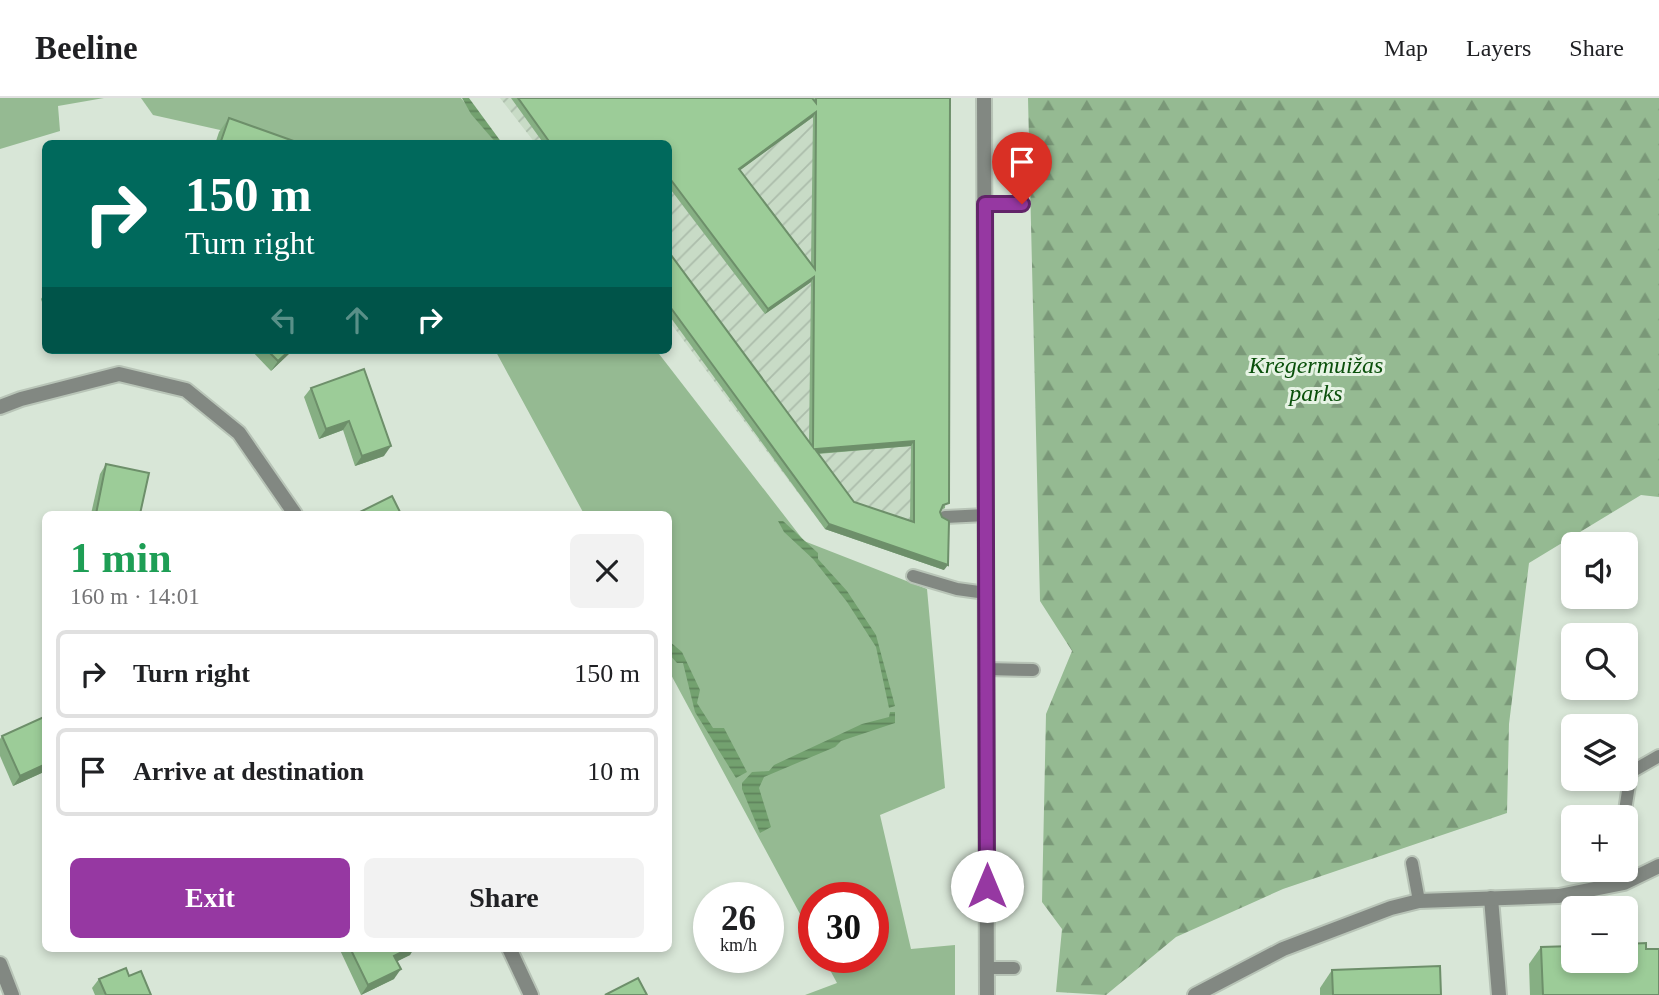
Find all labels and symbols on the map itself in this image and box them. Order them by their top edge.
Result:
pin [992,132,1052,204]
park label: Krēgermuižas parks [1248,352,1383,406]
position arrow [950,849,1024,923]
speed limit sign: 30 [798,882,889,973]

